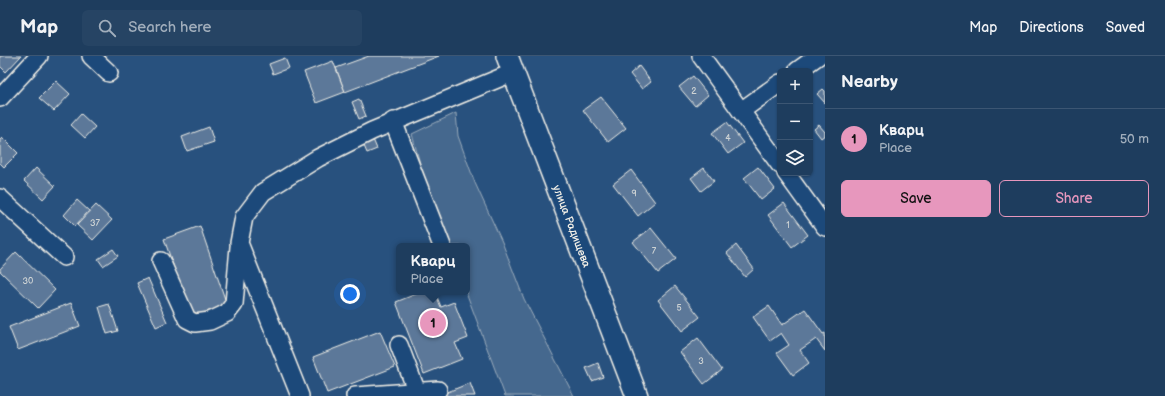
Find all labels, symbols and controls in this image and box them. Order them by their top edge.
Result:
search box [82,10,362,46]
text: Map [20,16,58,39]
icon: search [96,17,118,39]
text: Search here [128,18,211,37]
text: Map [969,19,997,36]
text: Directions [1019,19,1084,36]
text: Saved [1106,19,1145,36]
map controls [777,68,813,176]
button: + [777,68,813,104]
text: Nearby [841,72,898,92]
house number: 2 [691,86,697,97]
button: − [777,104,813,140]
text: Кварц [879,121,924,140]
text: 1 [851,131,857,147]
text: 50 m [1120,131,1149,147]
house number: 4 [725,133,731,144]
button: layers [777,140,813,176]
text: Place [879,140,912,156]
button: Save [841,180,991,217]
button: Share [999,180,1149,217]
street label: улица Радищева [550,183,594,270]
house number: 9 [631,188,637,199]
house number: 37 [90,218,101,229]
house number: 1 [786,220,790,231]
popup [396,243,470,295]
house number: 7 [652,246,657,257]
text: Кварц [411,252,455,271]
text: Place [411,271,444,287]
house number: 30 [23,276,33,287]
your location [340,284,360,304]
house number: 5 [676,303,682,314]
pin: 1 [420,308,446,338]
house number: 3 [698,356,704,367]

